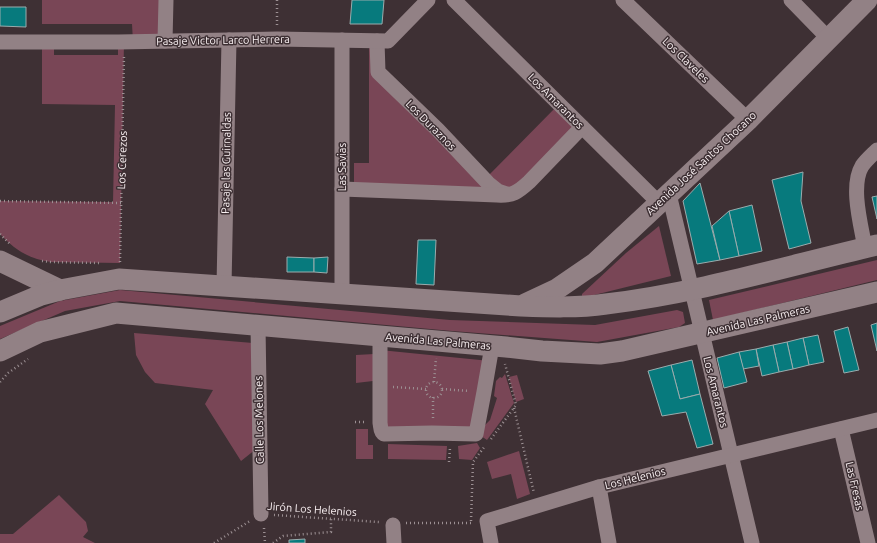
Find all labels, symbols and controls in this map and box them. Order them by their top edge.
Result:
street label: Pasaje Victor Larco Herrera [156,33,290,47]
street label: Los Claveles [660,35,712,85]
street label: Los Amarantos [526,71,586,131]
street label: Los Duraznos [404,98,459,153]
street label: Avenida José Santos Chocano [644,109,758,217]
street label: Pasaje las Guirnaldas [219,112,233,214]
street label: Los Cerezos [115,130,129,189]
street label: Las Savias [336,143,348,191]
street label: Avenida Las Palmeras [705,302,811,338]
street label: Avenida Las Palmeras [385,330,491,352]
street label: Los Amarantos [701,355,731,429]
street label: Calle Los Melones [252,376,266,464]
street label: Las Fresas [844,460,866,512]
street label: Los Helenios [603,465,667,491]
street label: Jirón Los Helenios [267,500,357,518]

